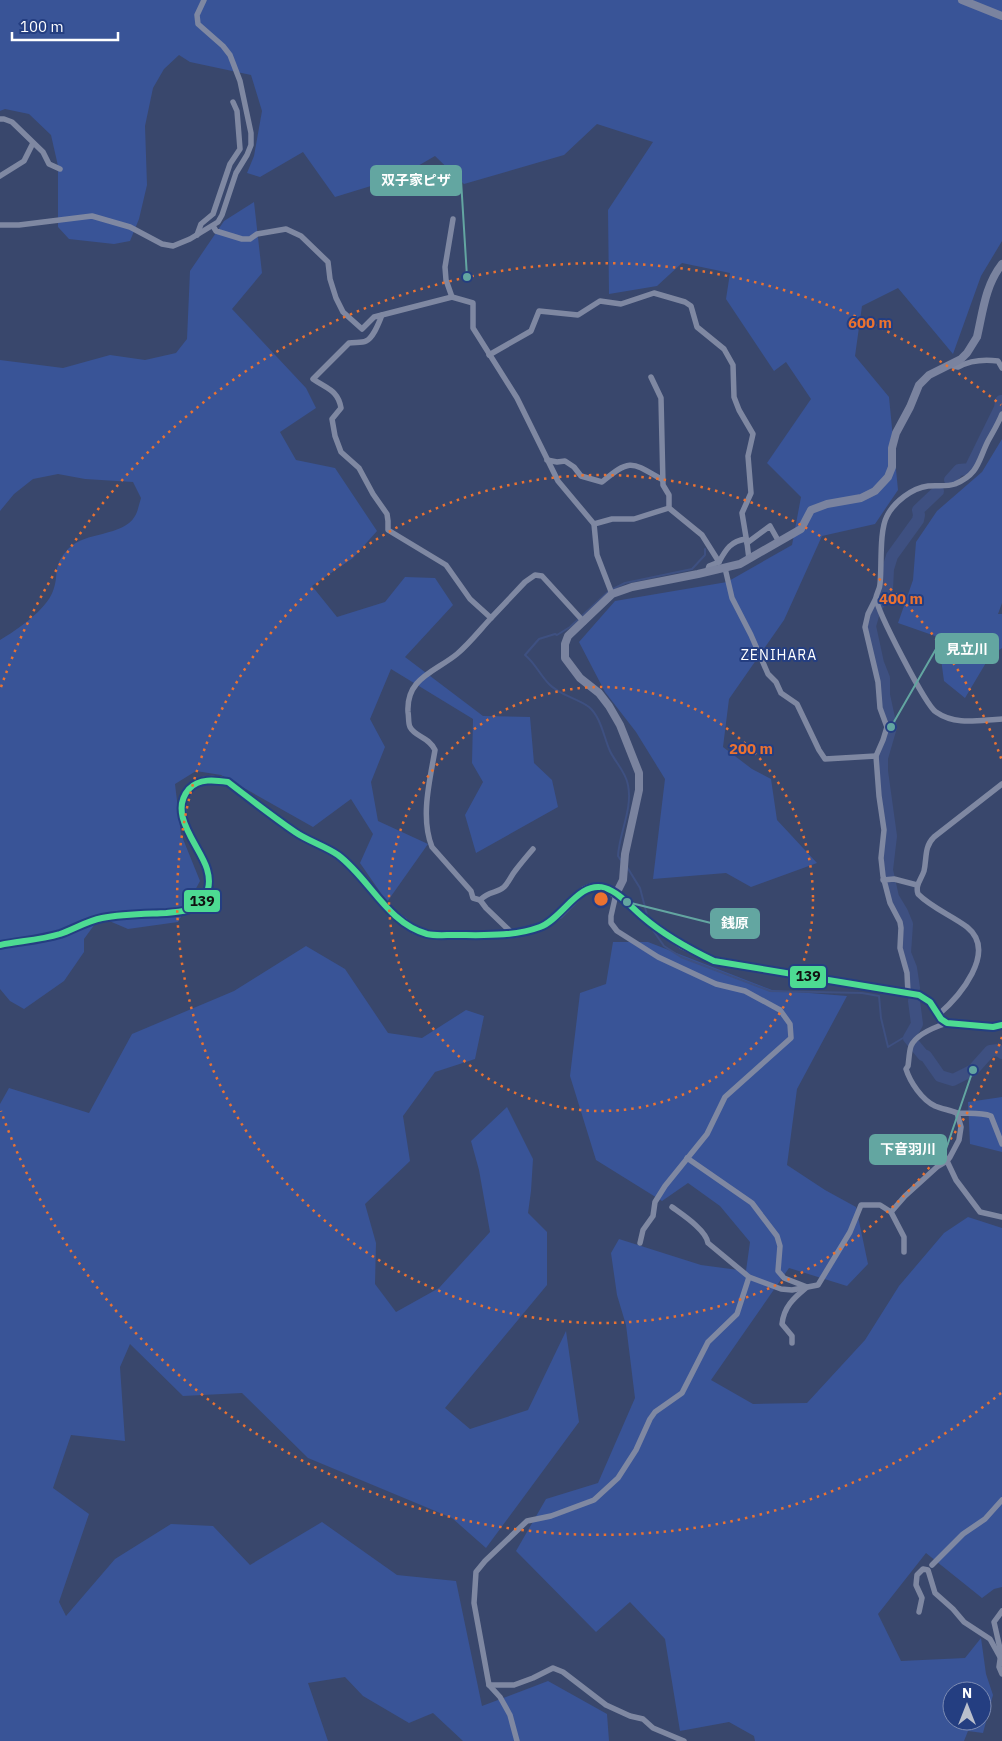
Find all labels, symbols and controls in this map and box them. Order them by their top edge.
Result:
scale bar [12,10,119,42]
text: 100 m [20,17,64,36]
callout: 双子家ピザ [371,166,461,195]
text: 双子家ピザ [381,171,451,189]
text: 600 m [848,313,892,332]
text: 400 m [879,589,923,608]
callout: 見立川 [936,634,998,663]
text: 見立川 [946,640,988,658]
district label: ZENIHARA [741,646,817,664]
text: 200 m [729,739,773,758]
line badge: 139 [183,889,221,913]
centre of rings [592,890,610,908]
text: 139 [189,892,215,910]
callout: 銭原 [711,909,759,938]
text: 銭原 [721,914,749,932]
line badge: 139 [789,965,827,989]
text: 139 [795,967,821,985]
callout: 下音羽川 [870,1135,946,1164]
text: 下音羽川 [880,1140,936,1158]
north arrow [942,1681,992,1731]
text: N [962,1684,972,1702]

